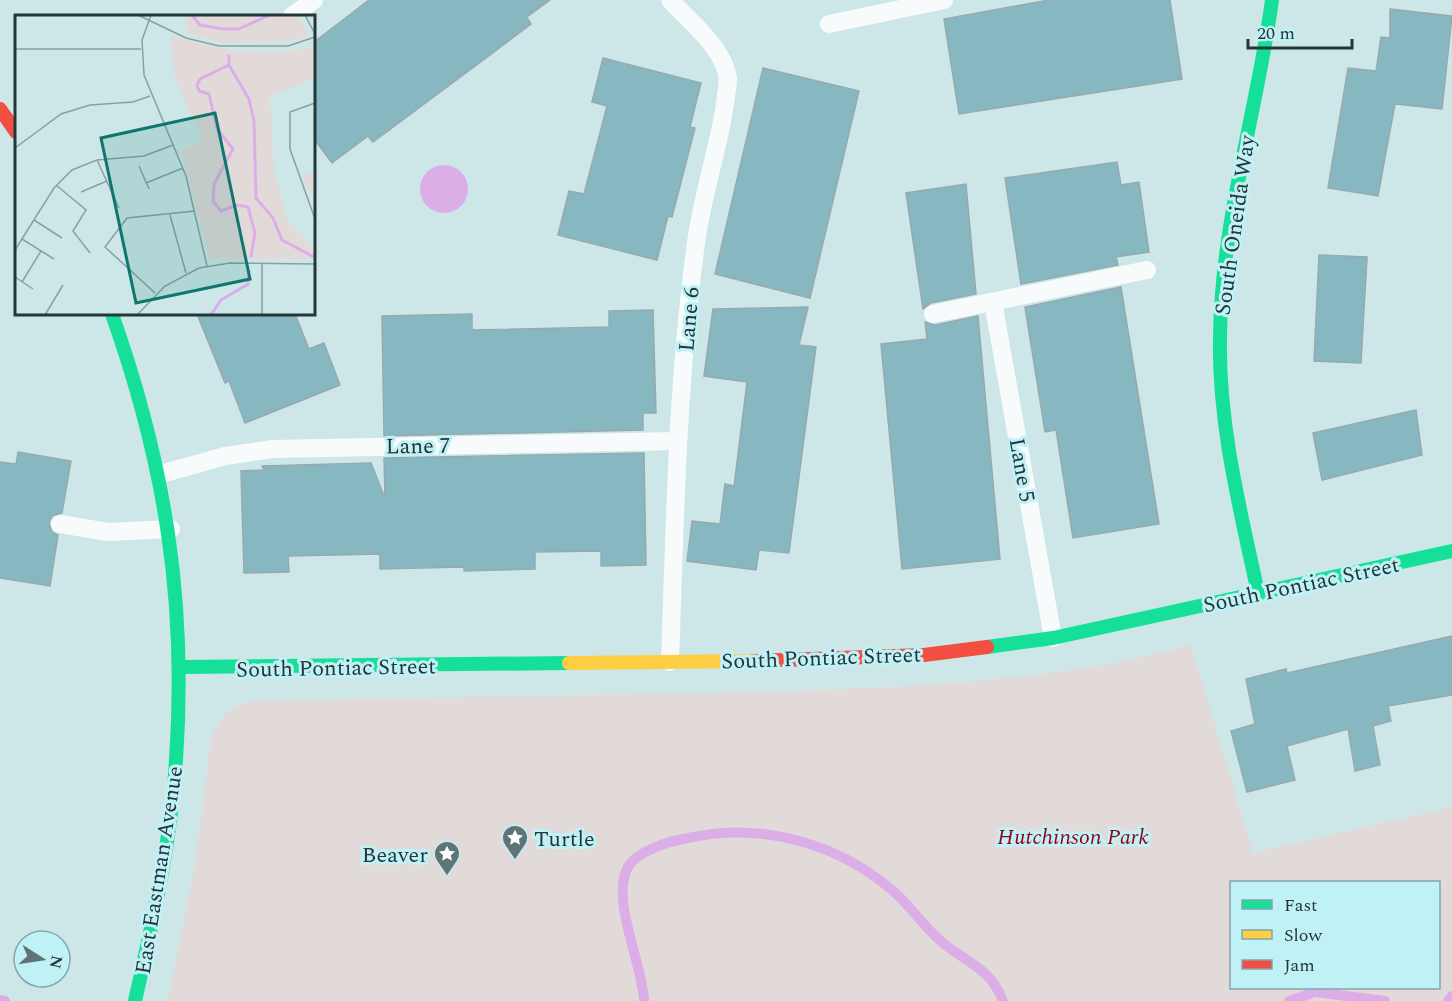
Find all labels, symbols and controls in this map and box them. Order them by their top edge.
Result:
scale bar [1248,12,1352,50]
inset map [15,15,315,315]
text: 20 m [1257,20,1295,47]
street label: South Oneida Way [1207,132,1265,317]
street label: Lane 6 [670,286,709,353]
street label: Lane 7 [385,429,451,464]
street label: Lane 5 [1000,436,1043,505]
street label: South Pontiac Street [1200,549,1403,622]
street label: South Pontiac Street [721,639,922,678]
street label: South Pontiac Street [236,650,436,687]
street label: East Eastman Avenue [127,764,192,977]
park label: Hutchinson Park [997,821,1149,854]
place icon: Turtle [500,823,530,861]
place label: Turtle [534,823,595,856]
place label: Beaver [362,839,428,872]
place icon: Beaver [432,839,462,877]
legend [1230,881,1440,989]
text: Fast [1284,892,1317,919]
text: Slow [1284,922,1323,949]
north arrow [12,929,72,989]
text: Jam [1284,952,1315,979]
text: N [43,953,69,971]

